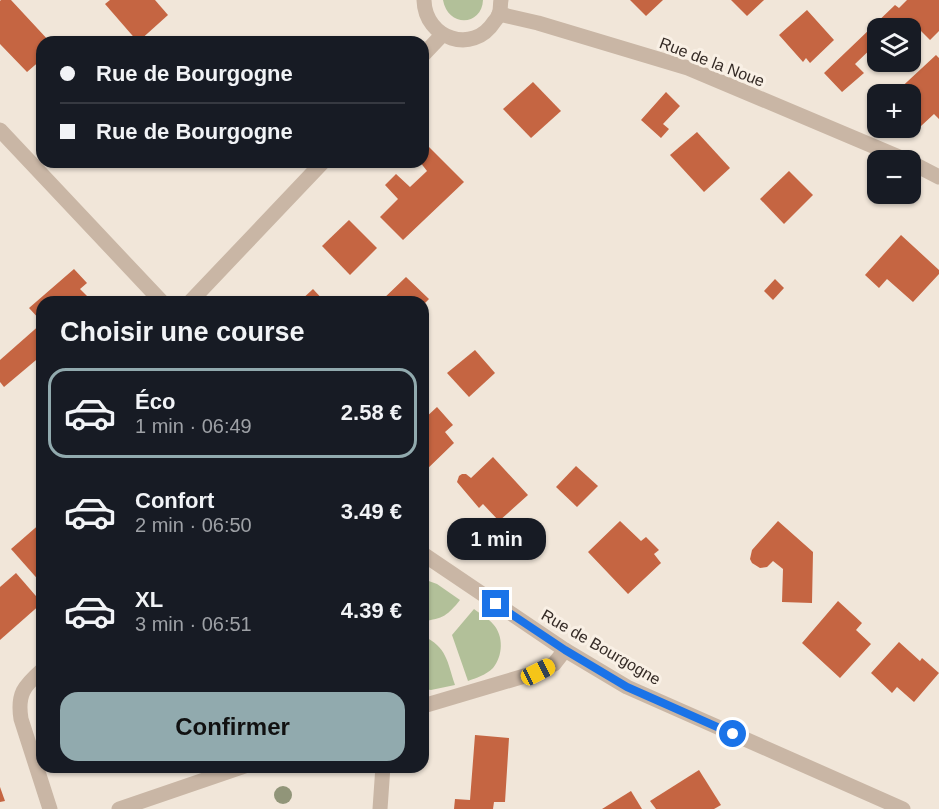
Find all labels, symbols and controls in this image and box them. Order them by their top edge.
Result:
map controls [867,18,921,204]
button: layers [867,18,921,72]
street label: Rue de la Noue [657,34,767,90]
text: Rue de Bourgogne [96,61,293,86]
button: + [867,84,921,138]
text: Rue de Bourgogne [96,119,293,144]
button: − [867,150,921,204]
text: Choisir une course [60,317,305,347]
icon: car [63,386,117,440]
text: Éco [135,389,175,414]
text: 2.58 € [341,400,402,425]
text: 1 min · 06:49 [135,415,252,437]
icon: car [63,485,117,539]
text: Confort [135,488,214,513]
text: 3.49 € [341,499,402,524]
text: 2 min · 06:50 [135,514,252,536]
callout: 1 min [446,517,546,559]
text: 1 min [470,528,523,550]
icon: car [63,584,117,638]
text: XL [135,587,163,612]
route end [482,590,509,617]
text: 4.39 € [341,598,402,623]
street label: Rue de Bourgogne [539,606,664,688]
text: 3 min · 06:51 [135,613,252,635]
car [518,656,558,688]
button: Confirmer [60,692,405,761]
route start [719,720,746,747]

